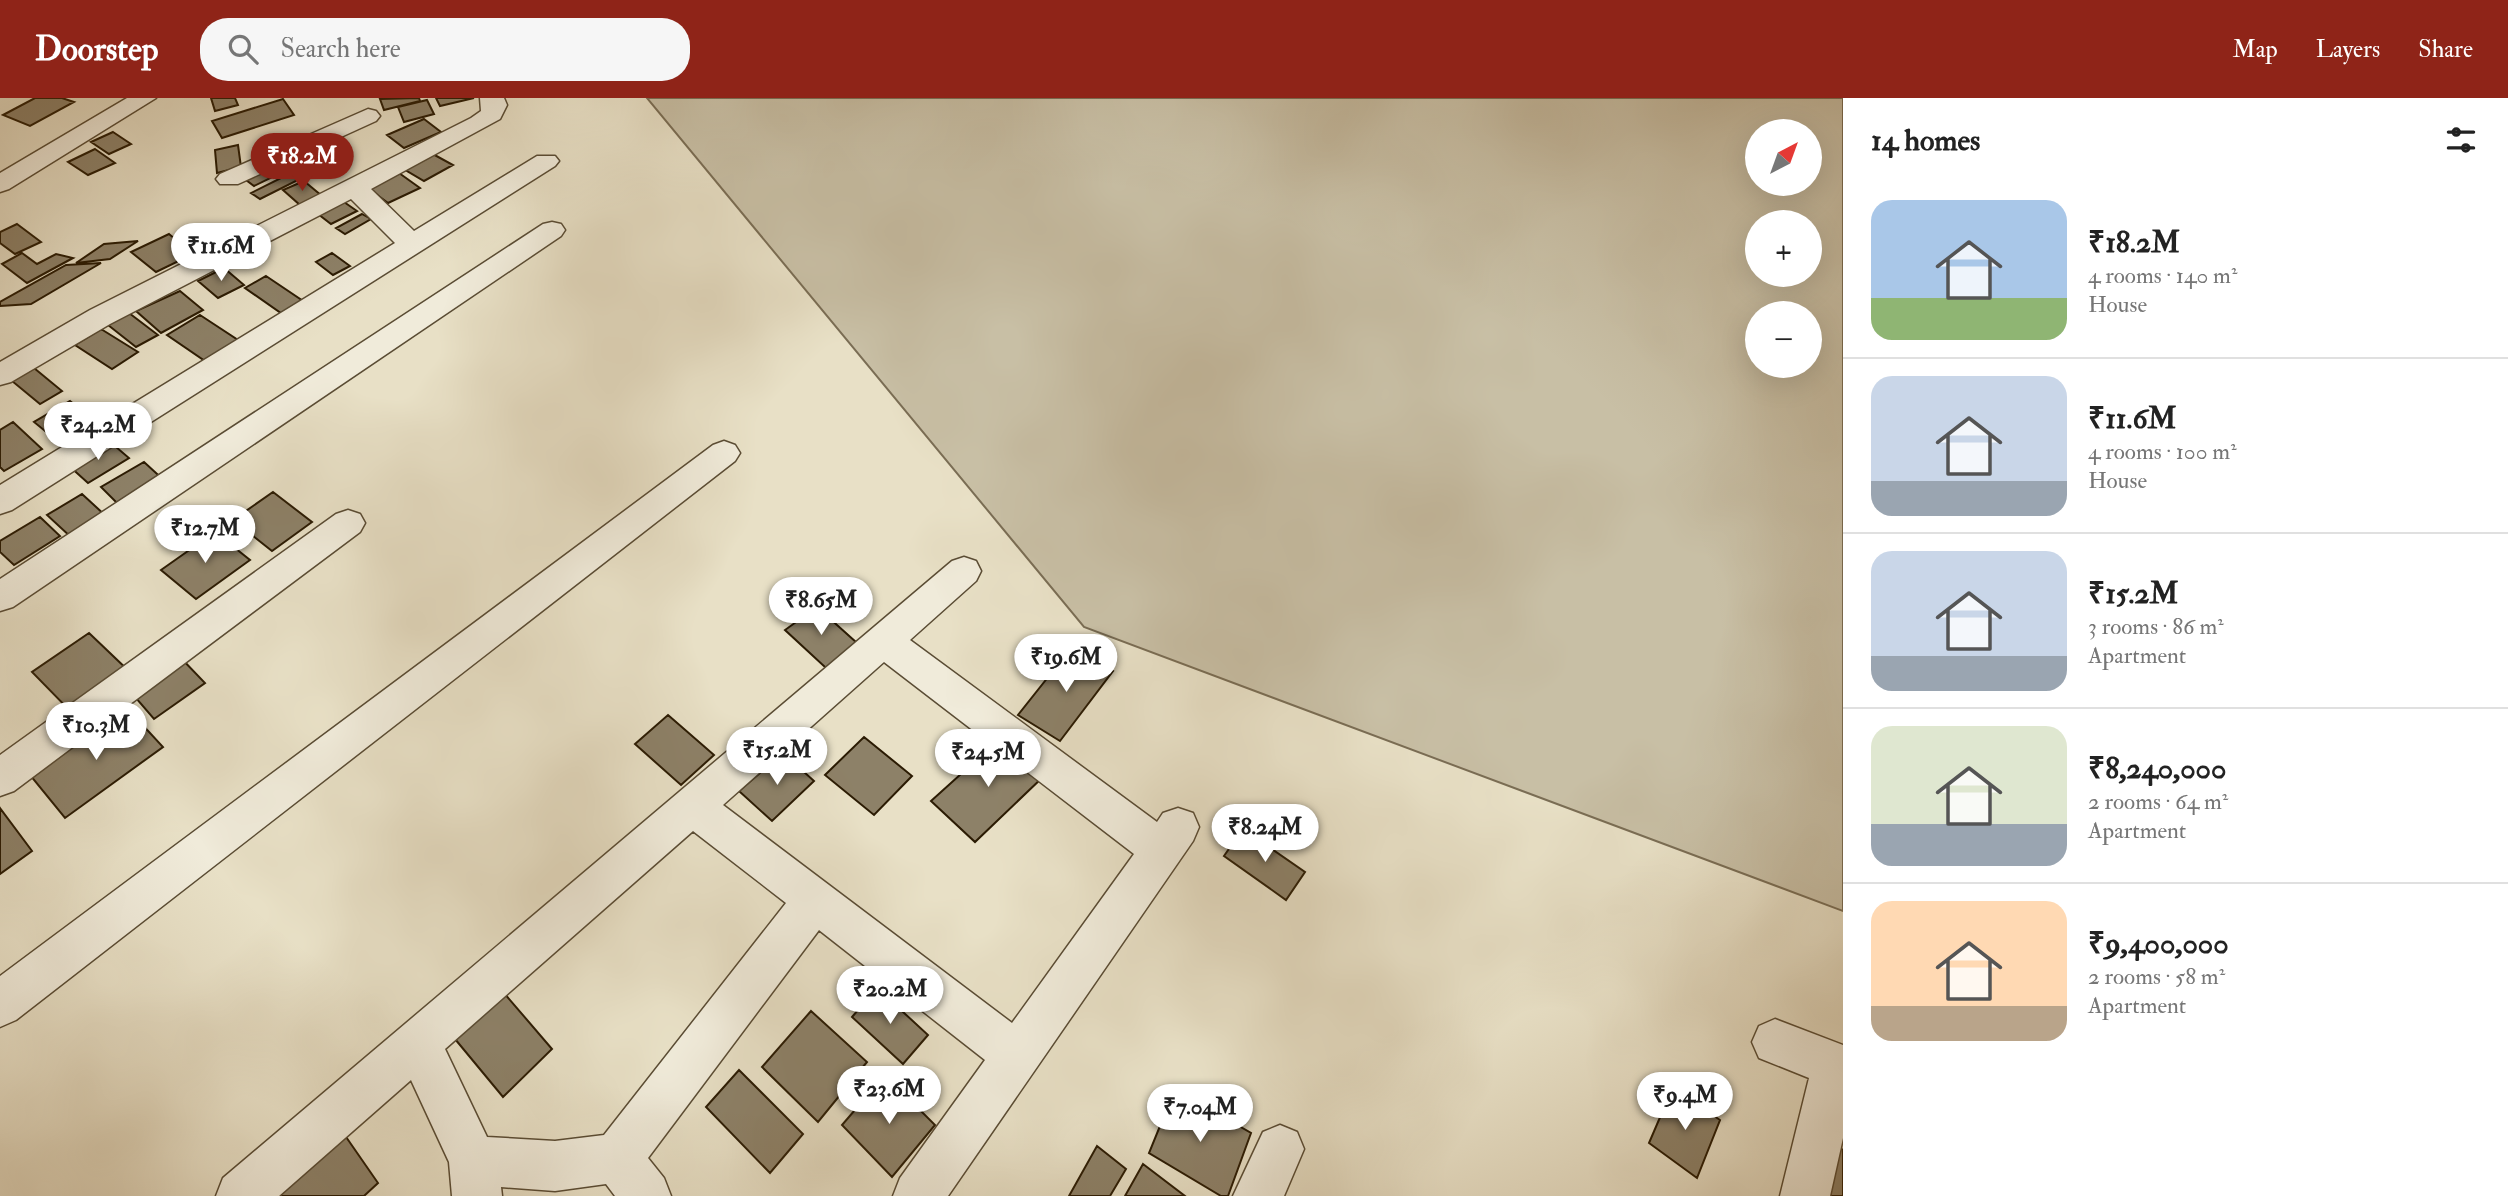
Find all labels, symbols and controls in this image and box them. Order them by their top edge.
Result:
search box [200,18,690,81]
text: Doorstep [35,29,158,70]
icon: search [224,30,262,68]
text: Search here [280,33,401,65]
text: Map [2233,34,2278,65]
text: Layers [2316,34,2380,65]
text: Share [2418,34,2473,65]
north arrow [1745,119,1822,196]
map controls [1745,119,1822,378]
icon: filters [2442,121,2480,159]
text: 14 homes [1871,122,1980,159]
pin: ₹18.2M [245,134,359,193]
text: ₹18.2M [267,141,337,170]
button: + [1745,210,1822,287]
pin: ₹11.6M [164,223,278,283]
text: ₹18.2M [2088,224,2180,261]
icon: home [1927,228,2011,312]
text: ₹11.6M [187,231,255,260]
text: 4 rooms · 140 m² [2088,261,2237,290]
text: House [2088,290,2147,319]
button: − [1745,301,1822,378]
text: ₹11.6M [2088,400,2177,437]
pin: ₹24.2M [41,402,155,462]
icon: home [1927,404,2011,488]
text: ₹24.2M [60,410,136,439]
text: 4 rooms · 100 m² [2088,437,2237,466]
text: House [2088,466,2147,495]
pin: ₹12.7M [148,505,262,565]
text: ₹12.7M [170,513,240,542]
text: ₹15.2M [2088,575,2179,612]
pin: ₹8.65M [764,578,878,637]
icon: home [1927,579,2011,663]
text: ₹8.65M [785,585,857,614]
text: 3 rooms · 86 m² [2088,612,2224,641]
pin: ₹19.6M [1009,634,1123,694]
text: Apartment [2088,641,2186,670]
text: ₹19.6M [1030,642,1102,671]
pin: ₹10.3M [39,702,153,762]
text: ₹10.3M [62,710,130,739]
pin: ₹15.2M [720,728,834,787]
pin: ₹24.5M [931,730,1045,789]
text: ₹15.2M [742,735,812,764]
text: ₹24.5M [951,737,1025,766]
text: ₹8,240,000 [2088,750,2226,787]
icon: home [1927,754,2011,838]
text: 2 rooms · 64 m² [2088,787,2228,816]
pin: ₹8.24M [1208,804,1322,864]
text: ₹8.24M [1228,812,1302,841]
text: Apartment [2088,816,2186,845]
text: ₹9,400,000 [2088,925,2229,962]
icon: home [1927,929,2011,1013]
text: 2 rooms · 58 m² [2088,962,2225,991]
pin: ₹20.2M [833,967,947,1026]
text: ₹20.2M [853,974,927,1003]
text: Apartment [2088,991,2186,1020]
pin: ₹23.6M [832,1066,946,1126]
pin: ₹9.4M [1636,1072,1734,1132]
text: ₹23.6M [853,1074,925,1103]
text: ₹9.4M [1653,1080,1717,1109]
pin: ₹7.04M [1143,1084,1257,1144]
text: ₹7.04M [1163,1092,1237,1121]

